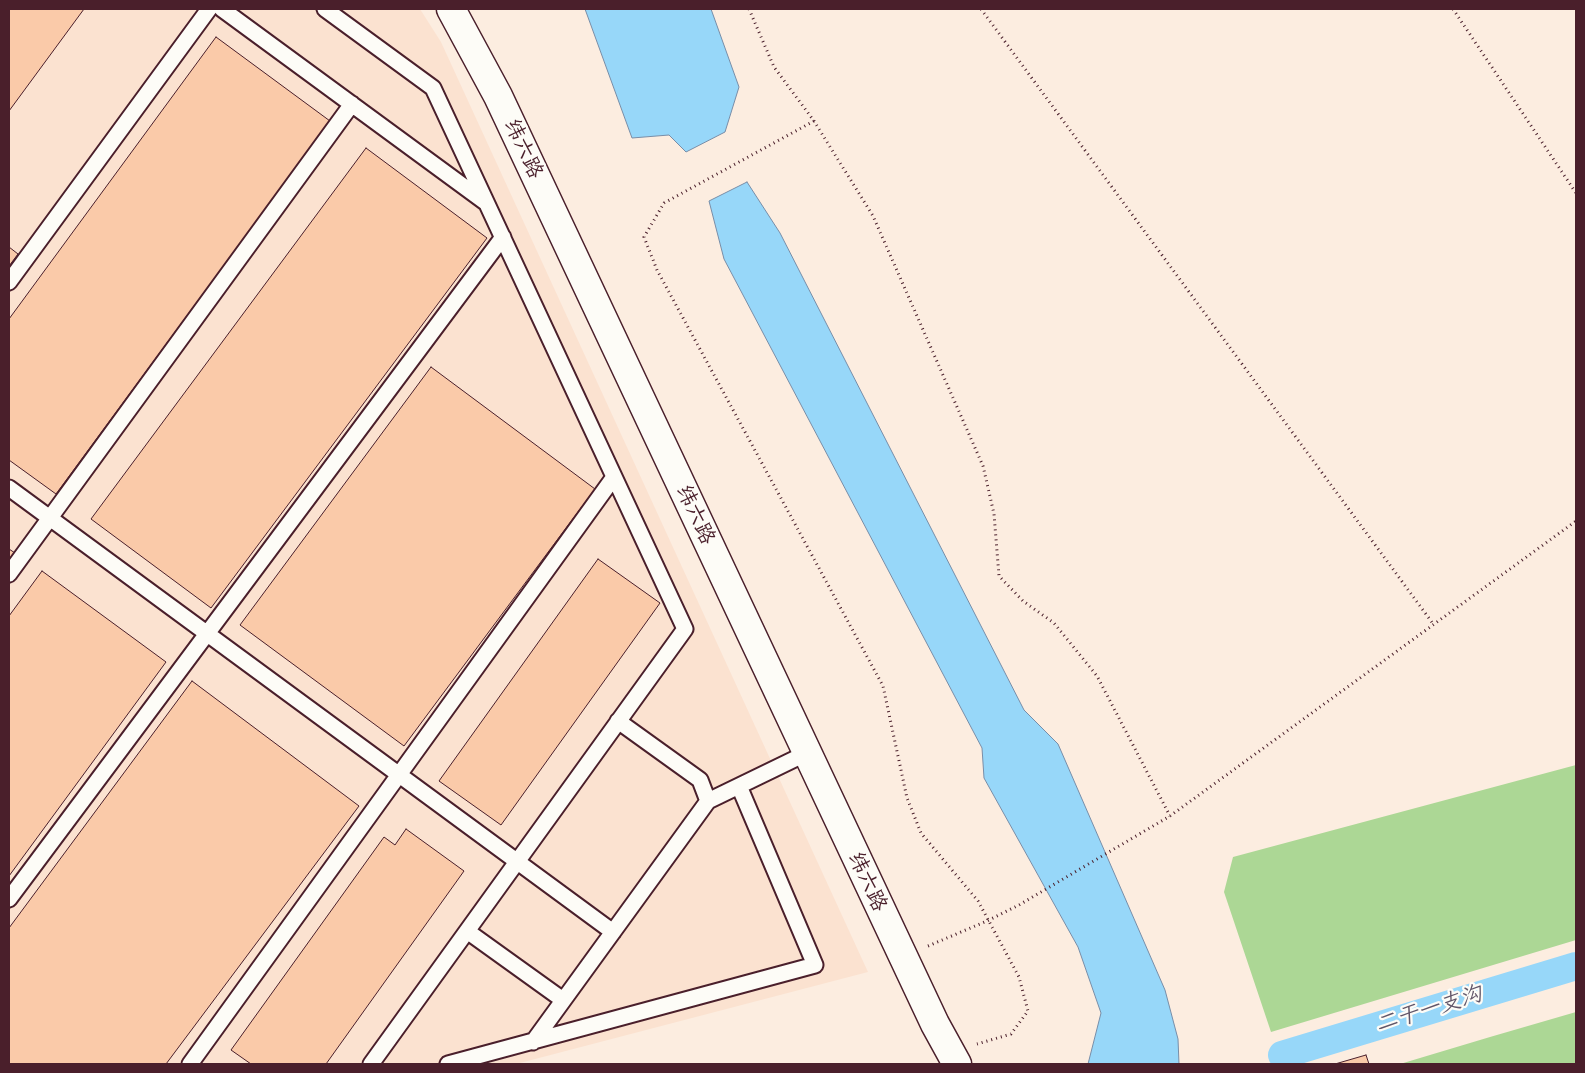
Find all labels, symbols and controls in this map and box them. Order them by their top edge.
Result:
street label: 纬六路 [498,115,548,183]
street label: 纬六路 [670,481,720,549]
street label: 纬六路 [842,848,892,916]
water label: 二干一支沟 [1373,981,1485,1039]

